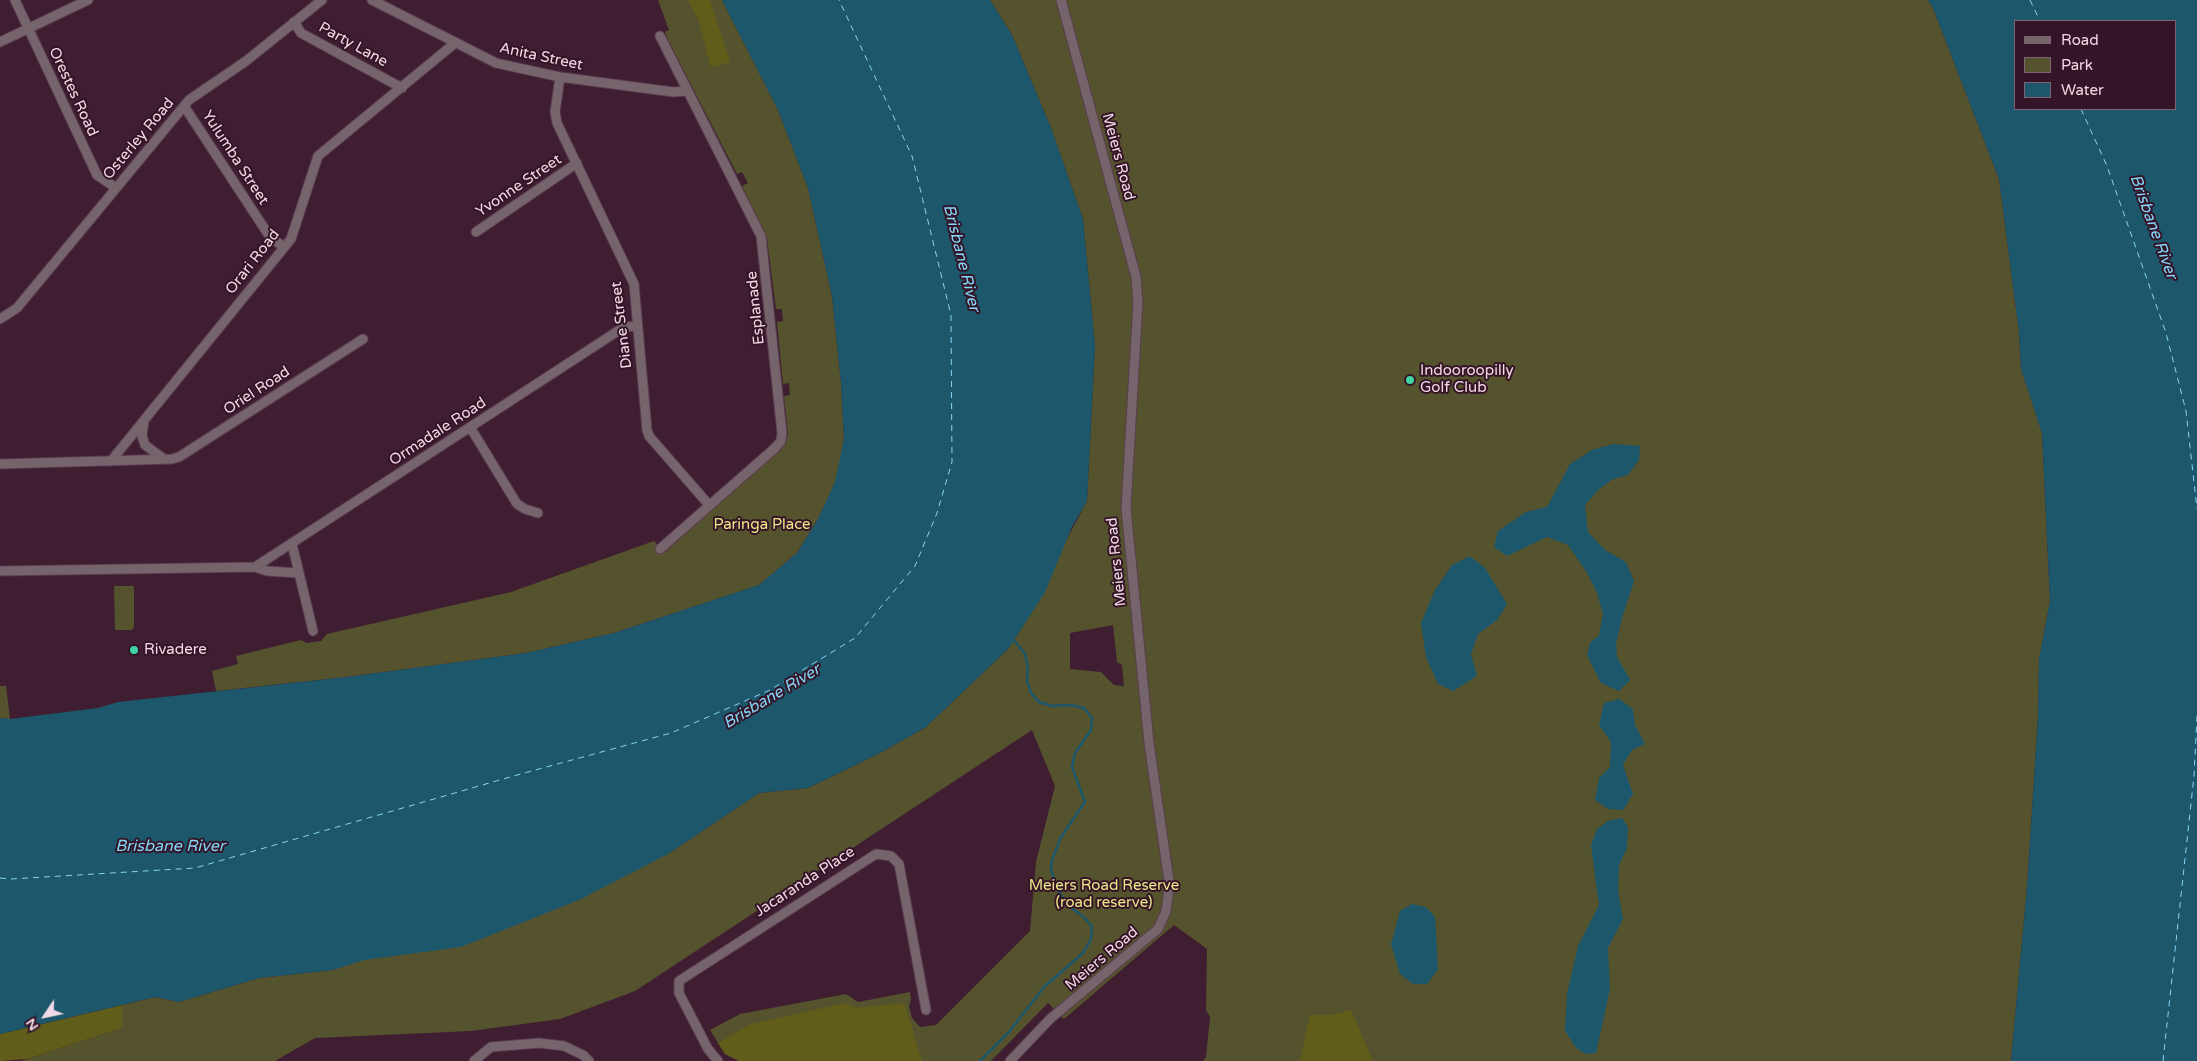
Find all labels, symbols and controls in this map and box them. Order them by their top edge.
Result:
street label: Party Lane [315,19,391,71]
legend [2014,20,2177,110]
text: Road [2061,31,2099,49]
street label: Anita Street [498,39,584,75]
street label: Orestes Road [45,45,101,139]
text: Park [2061,56,2093,74]
text: Water [2061,81,2104,99]
street label: Osterley Road [100,95,178,183]
street label: Yulumba Street [198,107,272,209]
street label: Meiers Road [1098,111,1138,203]
street label: Yvonne Street [473,151,565,221]
water label: Brisbane River [2125,172,2181,282]
water label: Brisbane River [938,202,984,314]
street label: Orari Road [222,226,284,298]
street label: Esplanade [743,270,769,346]
street label: Diane Street [608,280,636,370]
place label: Indooroopilly Golf Club [1420,362,1513,397]
street label: Oriel Road [221,363,293,419]
marker: Indooroopilly Golf Club [1404,374,1416,386]
street label: Ormadale Road [386,394,490,470]
park label: Paringa Place [713,516,811,534]
street label: Meiers Road [1103,517,1131,607]
place label: Rivadere [144,641,207,659]
marker: Rivadere [128,644,140,656]
water label: Brisbane River [720,661,824,733]
water label: Brisbane River [115,837,225,857]
street label: Jacaranda Place [752,843,858,921]
park label: Meiers Road Reserve (road reserve) [1029,877,1179,912]
street label: Meiers Road [1062,923,1142,995]
north arrow [20,991,70,1041]
text: N [22,1015,42,1034]

